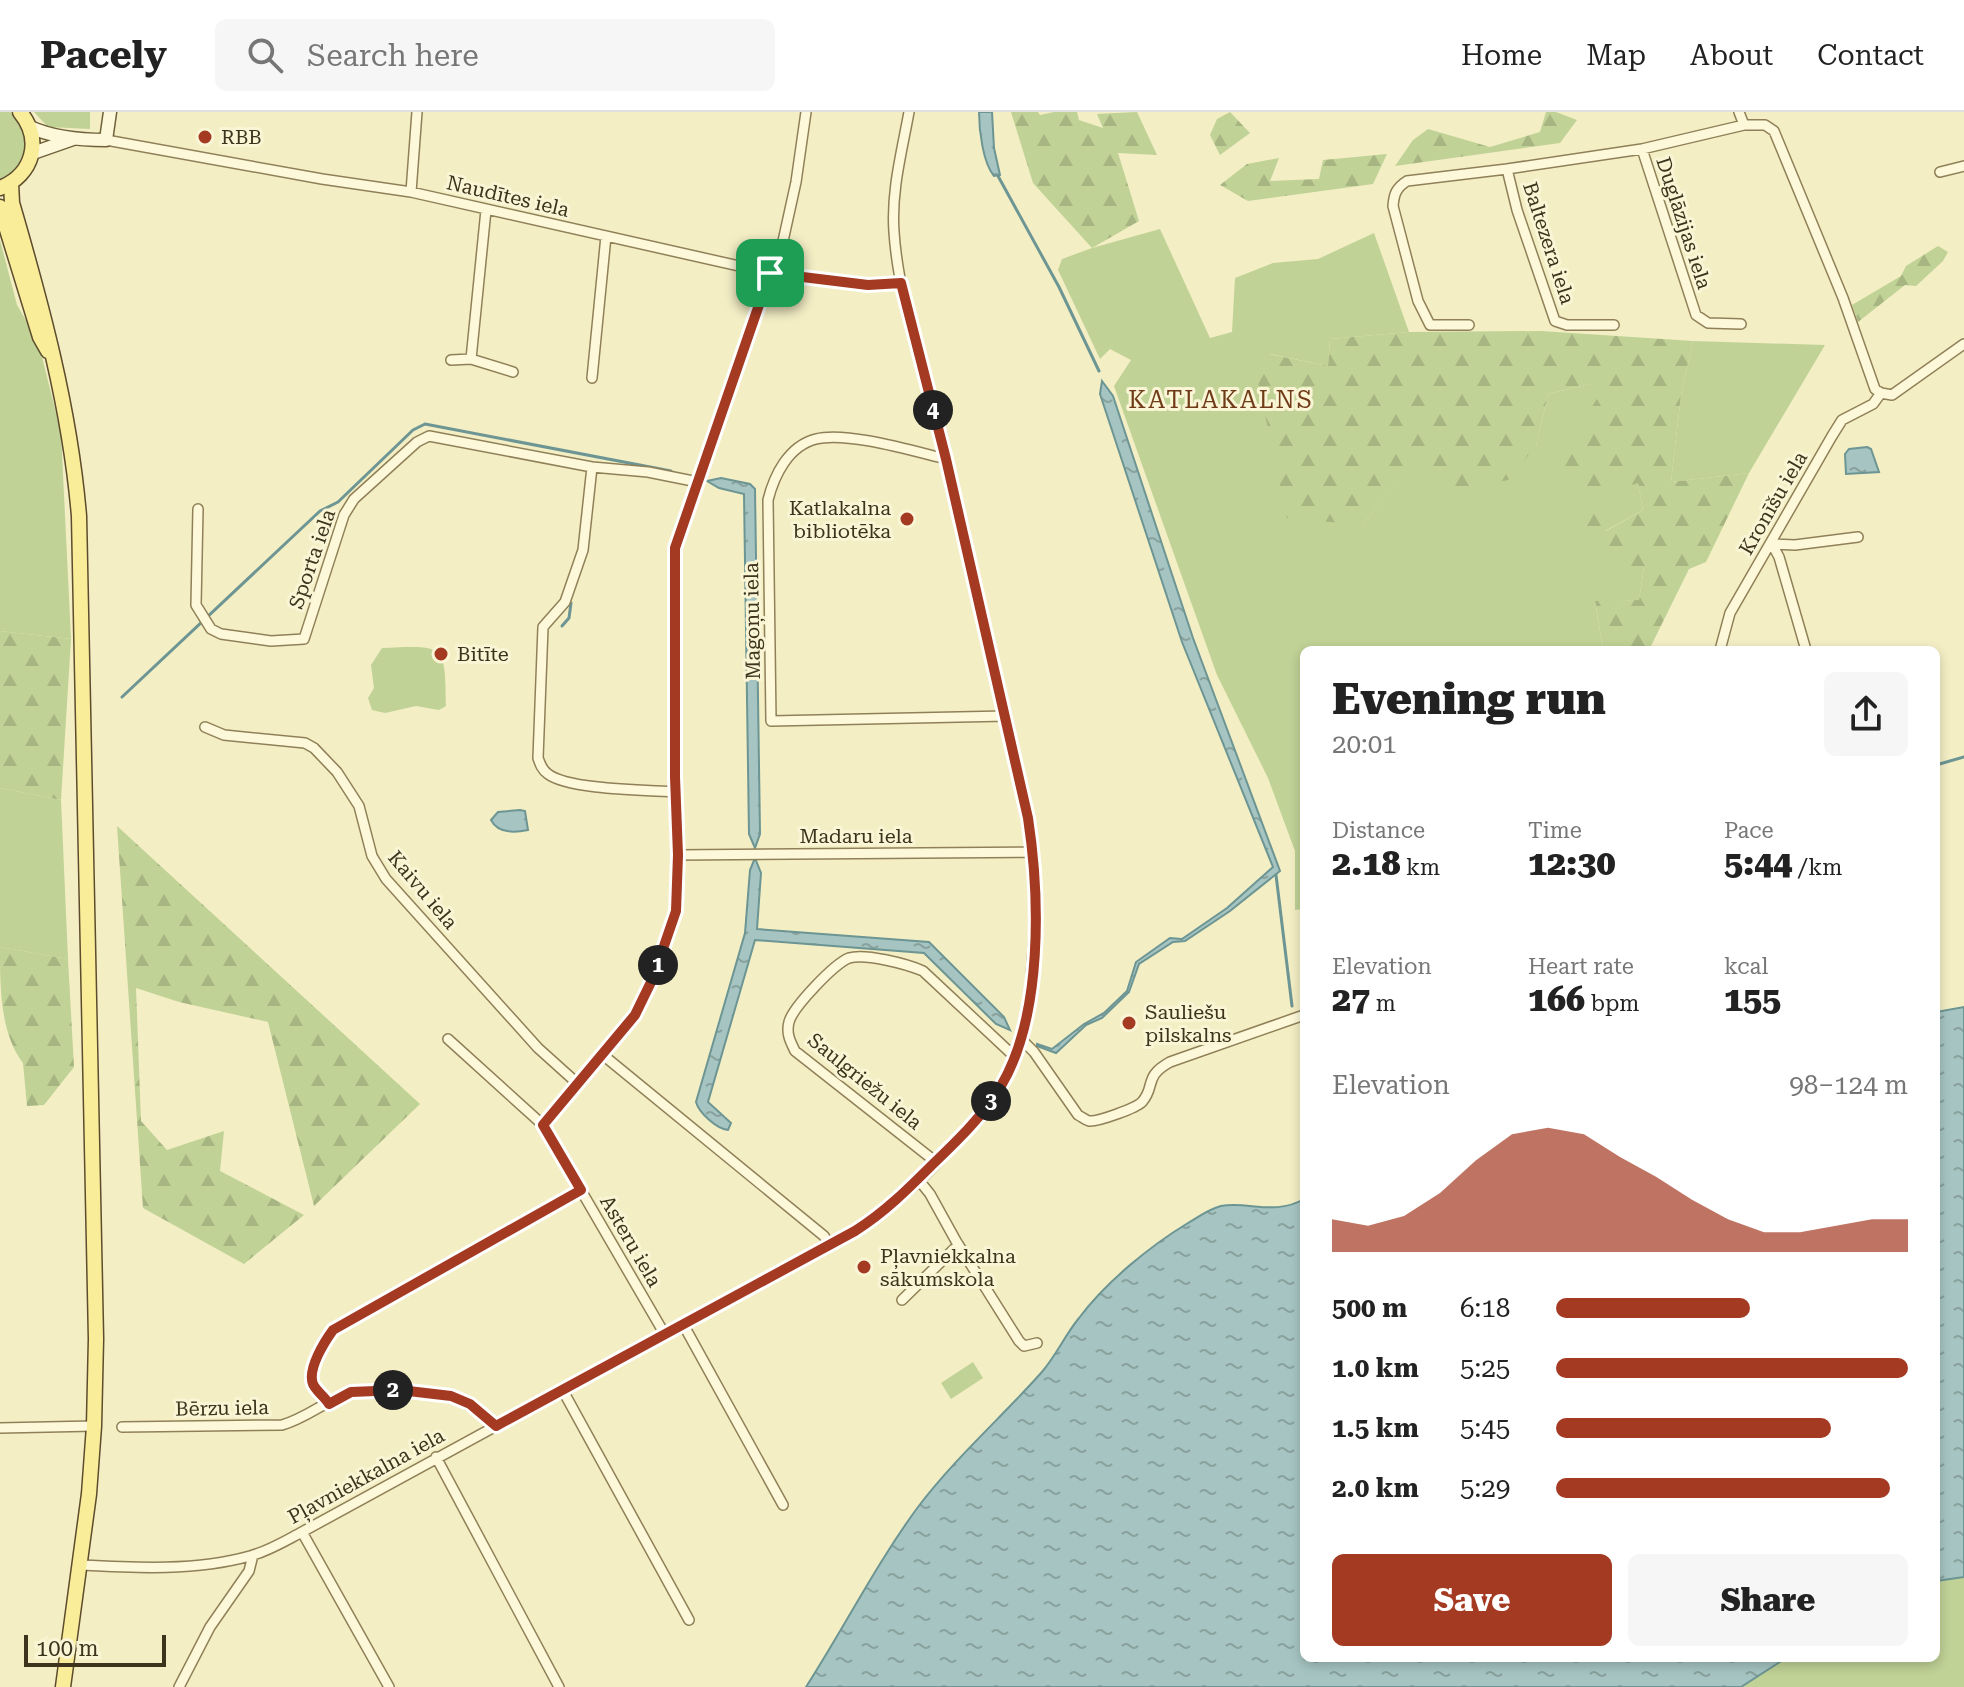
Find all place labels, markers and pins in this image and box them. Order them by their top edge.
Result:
place label: RBB [221,125,262,149]
marker: RBB [196,128,214,146]
pin [736,239,804,307]
pin: 4 [913,390,953,430]
place label: Katlakalna bibliotēka [789,496,891,543]
marker: Katlakalna bibliotēka [898,510,916,528]
place label: Bitīte [457,642,509,666]
marker: Bitīte [432,645,450,663]
pin: 1 [638,945,678,985]
place label: Sauliešu pilskalns [1145,1000,1232,1047]
marker: Sauliešu pilskalns [1120,1014,1138,1032]
pin: 3 [971,1081,1011,1121]
place label: Pļavniekkalna sākumskola [880,1244,1016,1291]
marker: Pļavniekkalna sākumskola [855,1258,873,1276]
pin: 2 [373,1370,413,1410]

